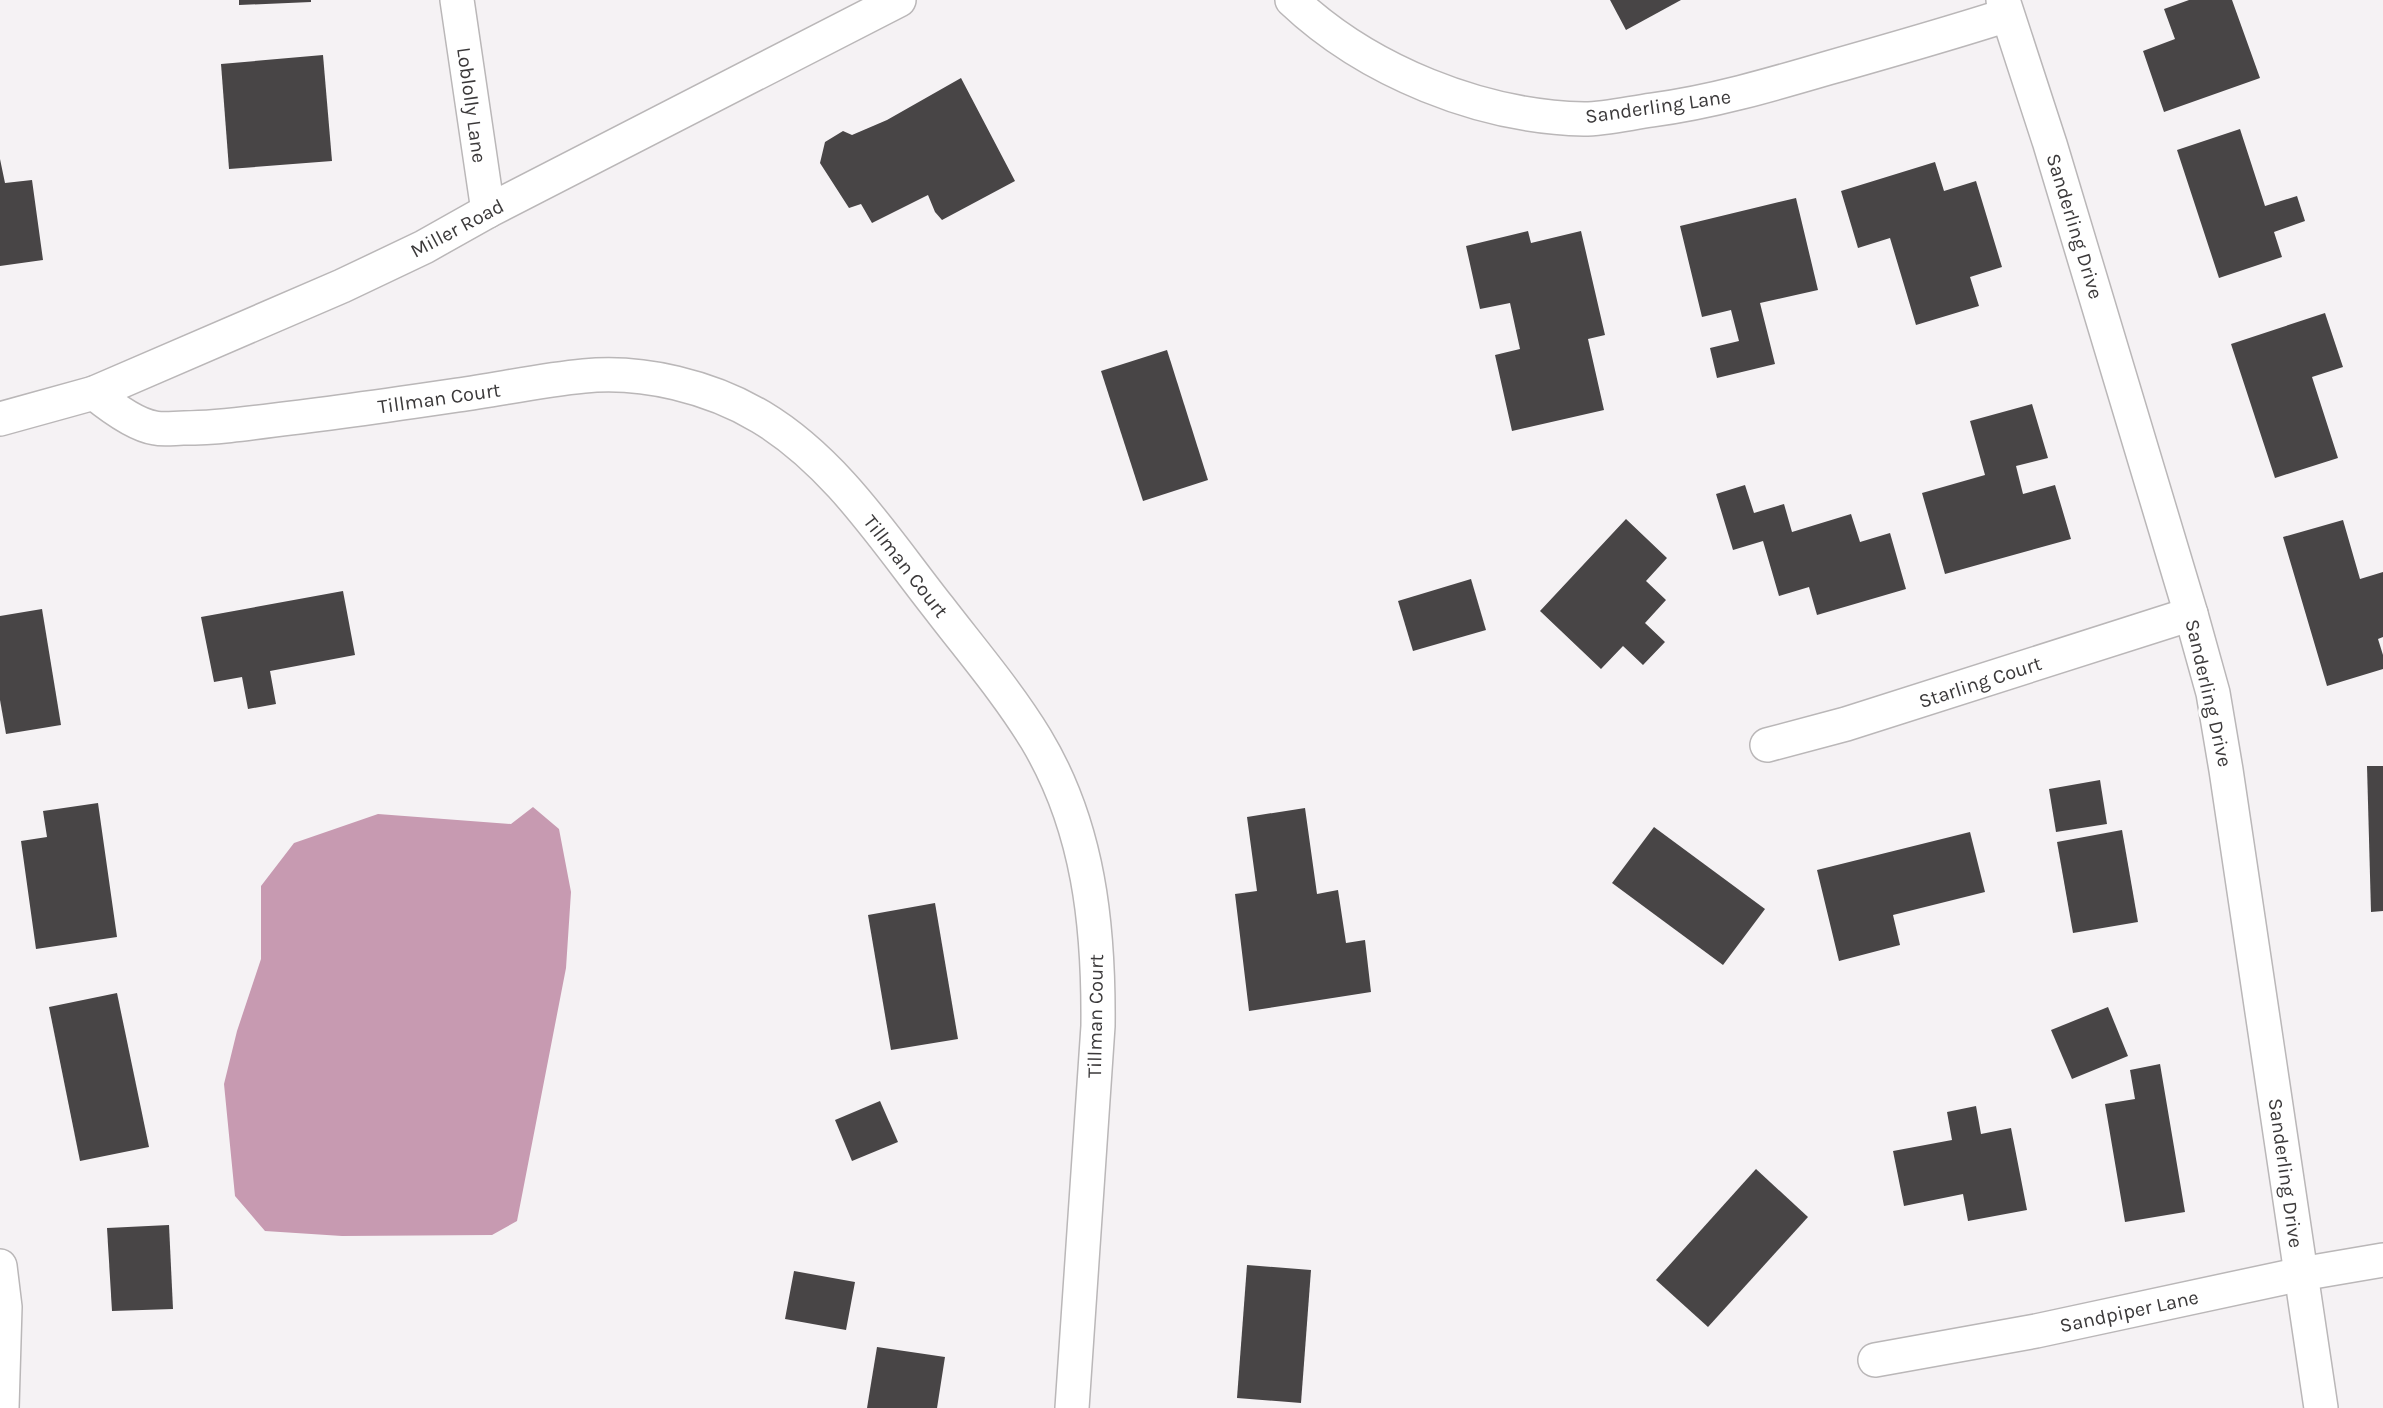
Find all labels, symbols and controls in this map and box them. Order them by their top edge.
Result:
street label: Loblolly Lane [452,46,491,164]
street label: Sanderling Lane [1584,85,1732,128]
street label: Sanderling Drive [2041,151,2108,302]
street label: Miller Road [407,194,508,263]
street label: Tillman Court [376,378,502,418]
street label: Tillman Court [858,510,953,623]
street label: Sanderling Drive [2180,617,2237,769]
street label: Starling Court [1916,652,2045,713]
street label: Tillman Court [1083,953,1108,1078]
street label: Sanderling Drive [2264,1097,2307,1249]
street label: Sandpiper Lane [2058,1286,2201,1337]

